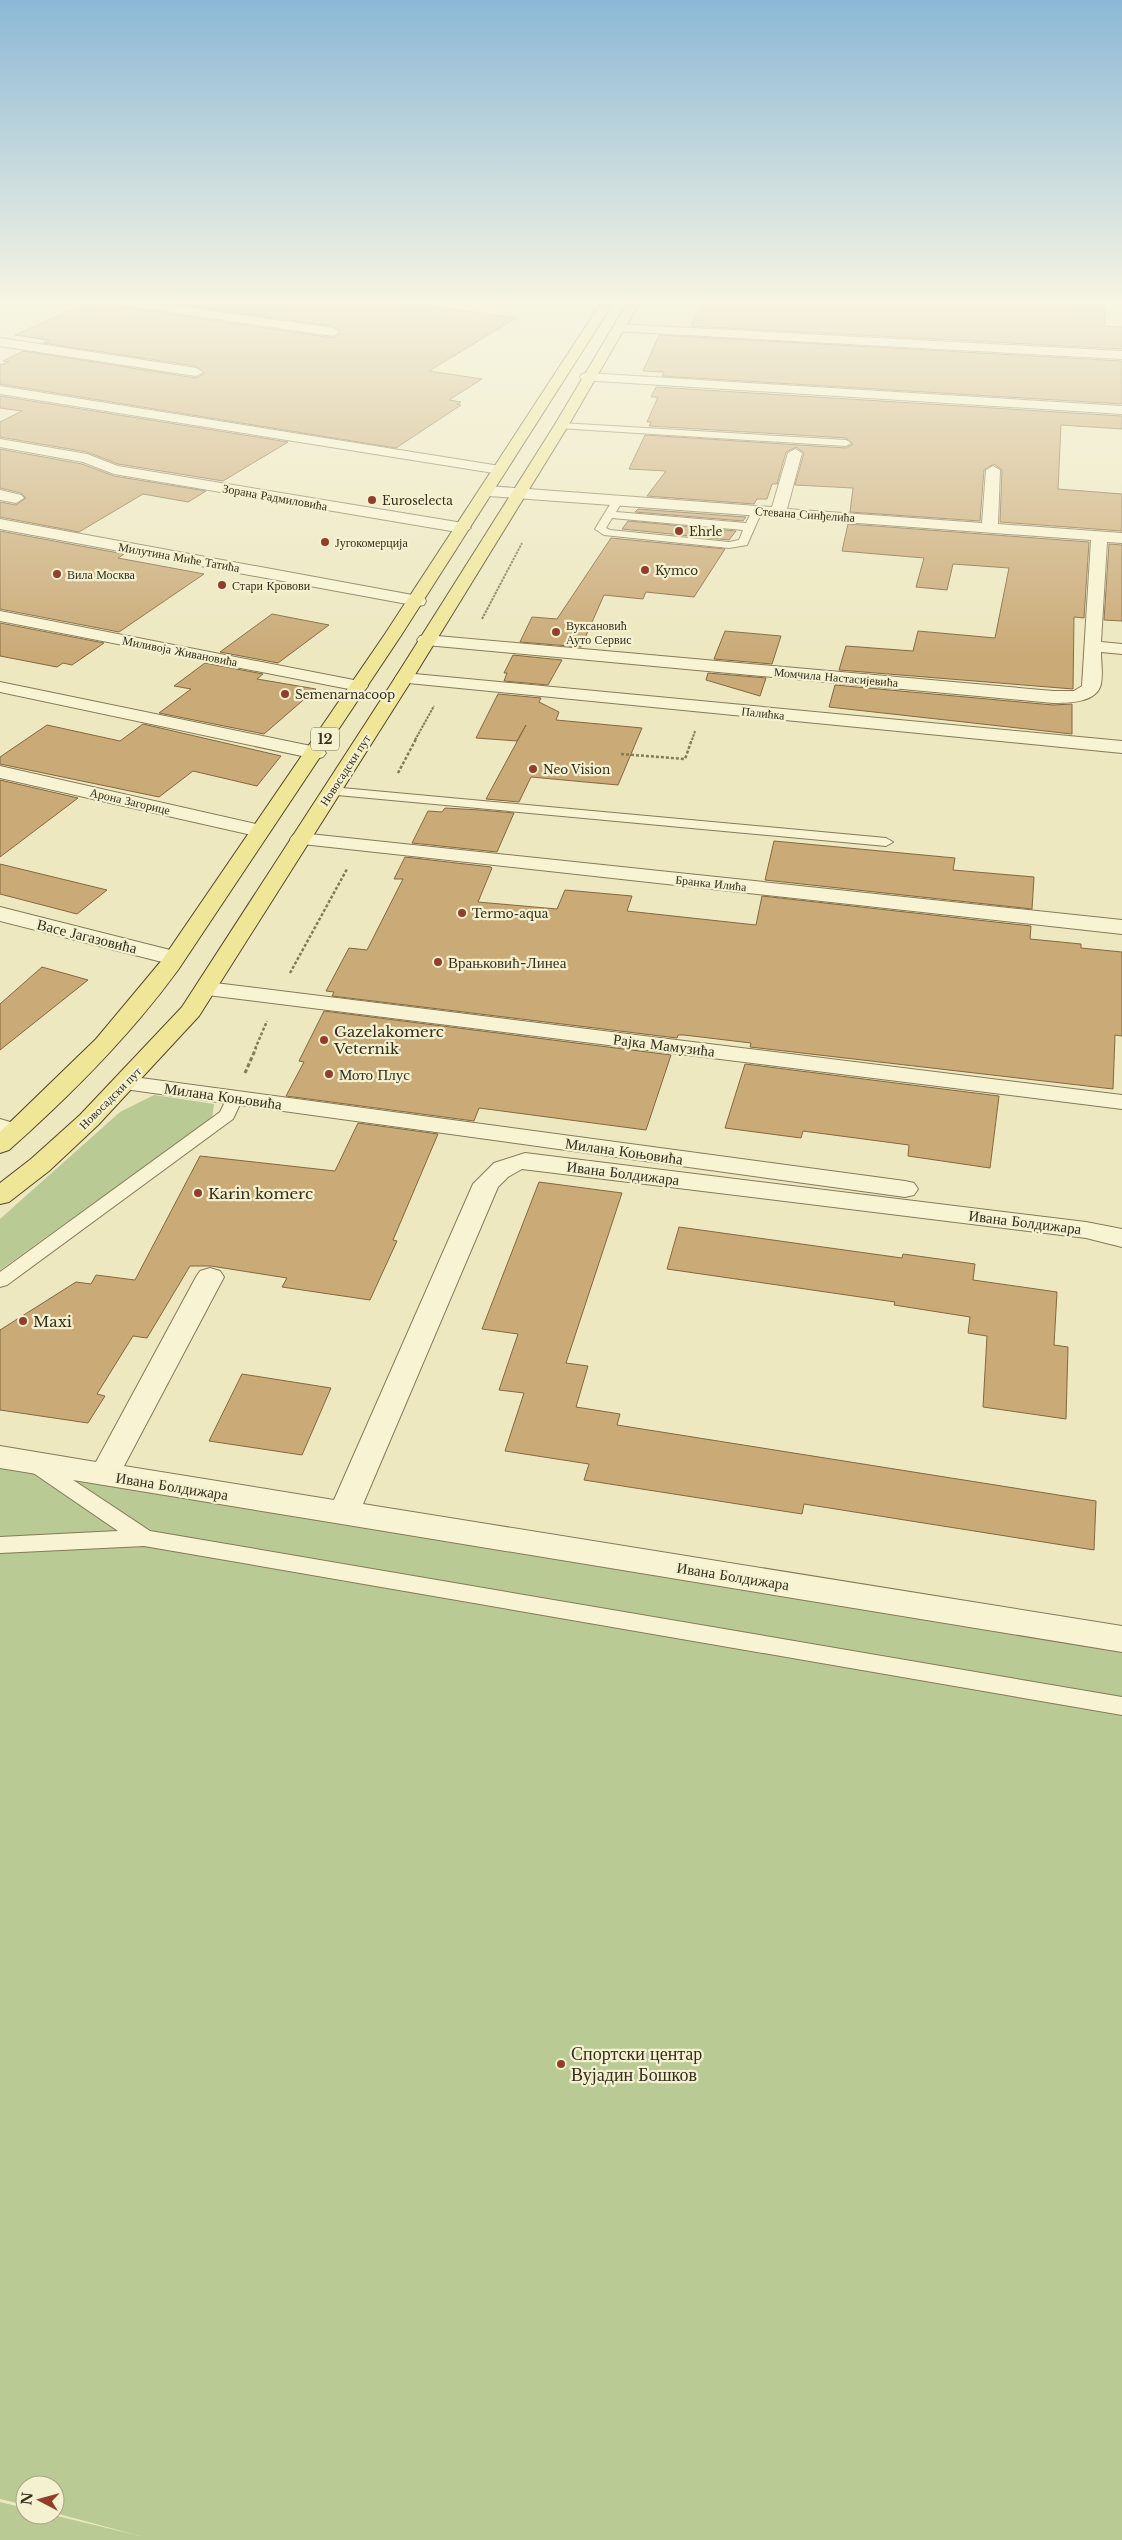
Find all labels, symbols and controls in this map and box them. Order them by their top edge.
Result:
street label: Зорана Радмиловића [221,480,329,514]
place label: Euroselecta [382,493,453,508]
marker: Euroselecta [366,494,378,506]
street label: Стевана Синђелића [755,503,856,525]
place label: Ehrle [689,524,723,539]
marker: Ehrle [673,525,685,537]
place label: Југокомерција [335,535,408,550]
marker: Југокомерција [319,536,331,548]
street label: Милутина Миће Татића [117,539,241,575]
place label: Kymco [655,563,698,578]
marker: Kymco [639,564,651,576]
place label: Вила Москва [67,567,136,582]
marker: Вила Москва [51,568,63,580]
place label: Стари Кровови [232,578,311,593]
marker: Стари Кровови [216,579,228,591]
place label: Вуксановић Ауто Сервис [566,618,632,647]
marker: Вуксановић Ауто Сервис [550,626,562,638]
street label: Миливоја Живановића [121,632,240,670]
street label: Момчила Настасијевића [773,664,899,690]
place label: Semenarnacoop [295,687,395,702]
marker: Semenarnacoop [279,688,291,700]
street label: Палићка [741,703,786,723]
road number: 12 [311,728,339,751]
street label: Новосадски пут [316,731,374,809]
place label: Neo Vision [543,762,610,777]
marker: Neo Vision [527,763,539,775]
street label: Арона Загорице [88,784,172,818]
street label: Бранка Илића [675,872,748,894]
place label: Termo-aqua [472,906,549,921]
marker: Termo-aqua [456,907,468,919]
street label: Васе Јагазовића [35,914,139,958]
place label: Врањковић-Линеа [448,953,567,972]
marker: Врањковић-Линеа [432,956,444,968]
place label: Gazelakomerc Veternik [333,1022,444,1058]
street label: Рајка Мамузића [612,1029,716,1061]
marker: Gazelakomerc Veternik [318,1034,330,1046]
street label: Новосадски пут [76,1063,145,1132]
place label: Мото Плус [339,1065,410,1084]
marker: Мото Плус [323,1068,335,1080]
street label: Милана Коњовића [163,1078,284,1114]
street label: Милана Коњовића [564,1133,685,1169]
street label: Ивана Болдижара [565,1157,681,1189]
place label: Karin komerc [208,1184,313,1203]
marker: Karin komerc [192,1187,204,1199]
street label: Ивана Болдижара [967,1206,1083,1238]
place label: Maxi [33,1312,72,1331]
marker: Maxi [17,1315,29,1327]
street label: Ивана Болдижара [114,1468,230,1504]
street label: Ивана Болдижара [675,1558,791,1594]
place label: Спортски центар Вујадин Бошков [571,2043,702,2086]
marker: Спортски центар Вујадин Бошков [555,2058,567,2070]
north arrow [15,2475,65,2525]
text: N [17,2491,37,2506]

